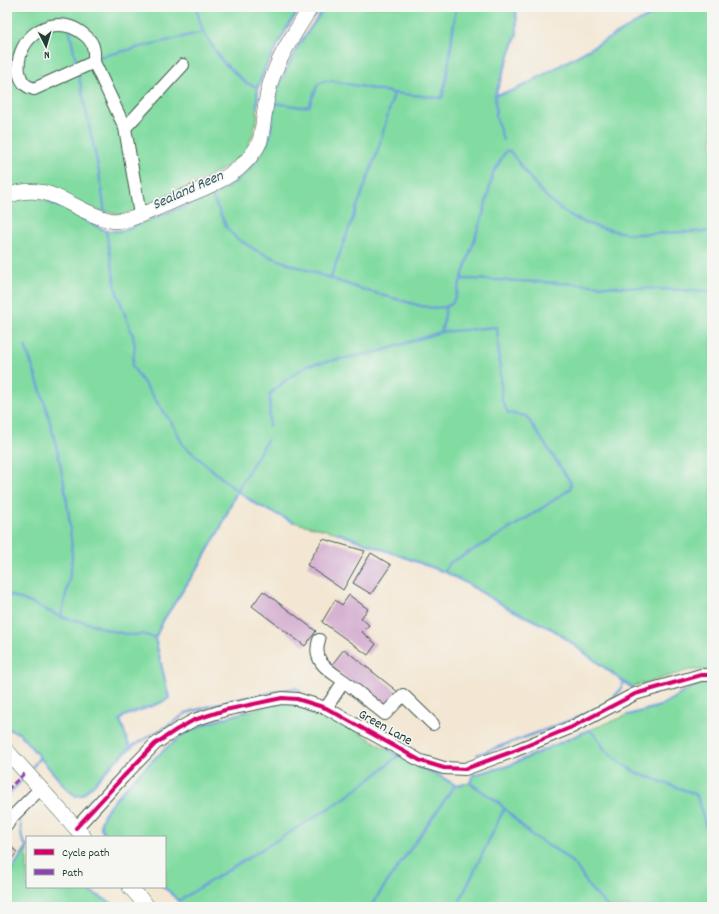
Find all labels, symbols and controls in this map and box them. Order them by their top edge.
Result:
north arrow [26,26,66,66]
text: N [43,46,50,62]
water label: Sealand Reen [149,165,228,216]
street label: Green Lane [354,705,416,751]
legend [26,836,166,888]
text: Cycle path [62,845,110,862]
text: Path [62,865,83,882]

